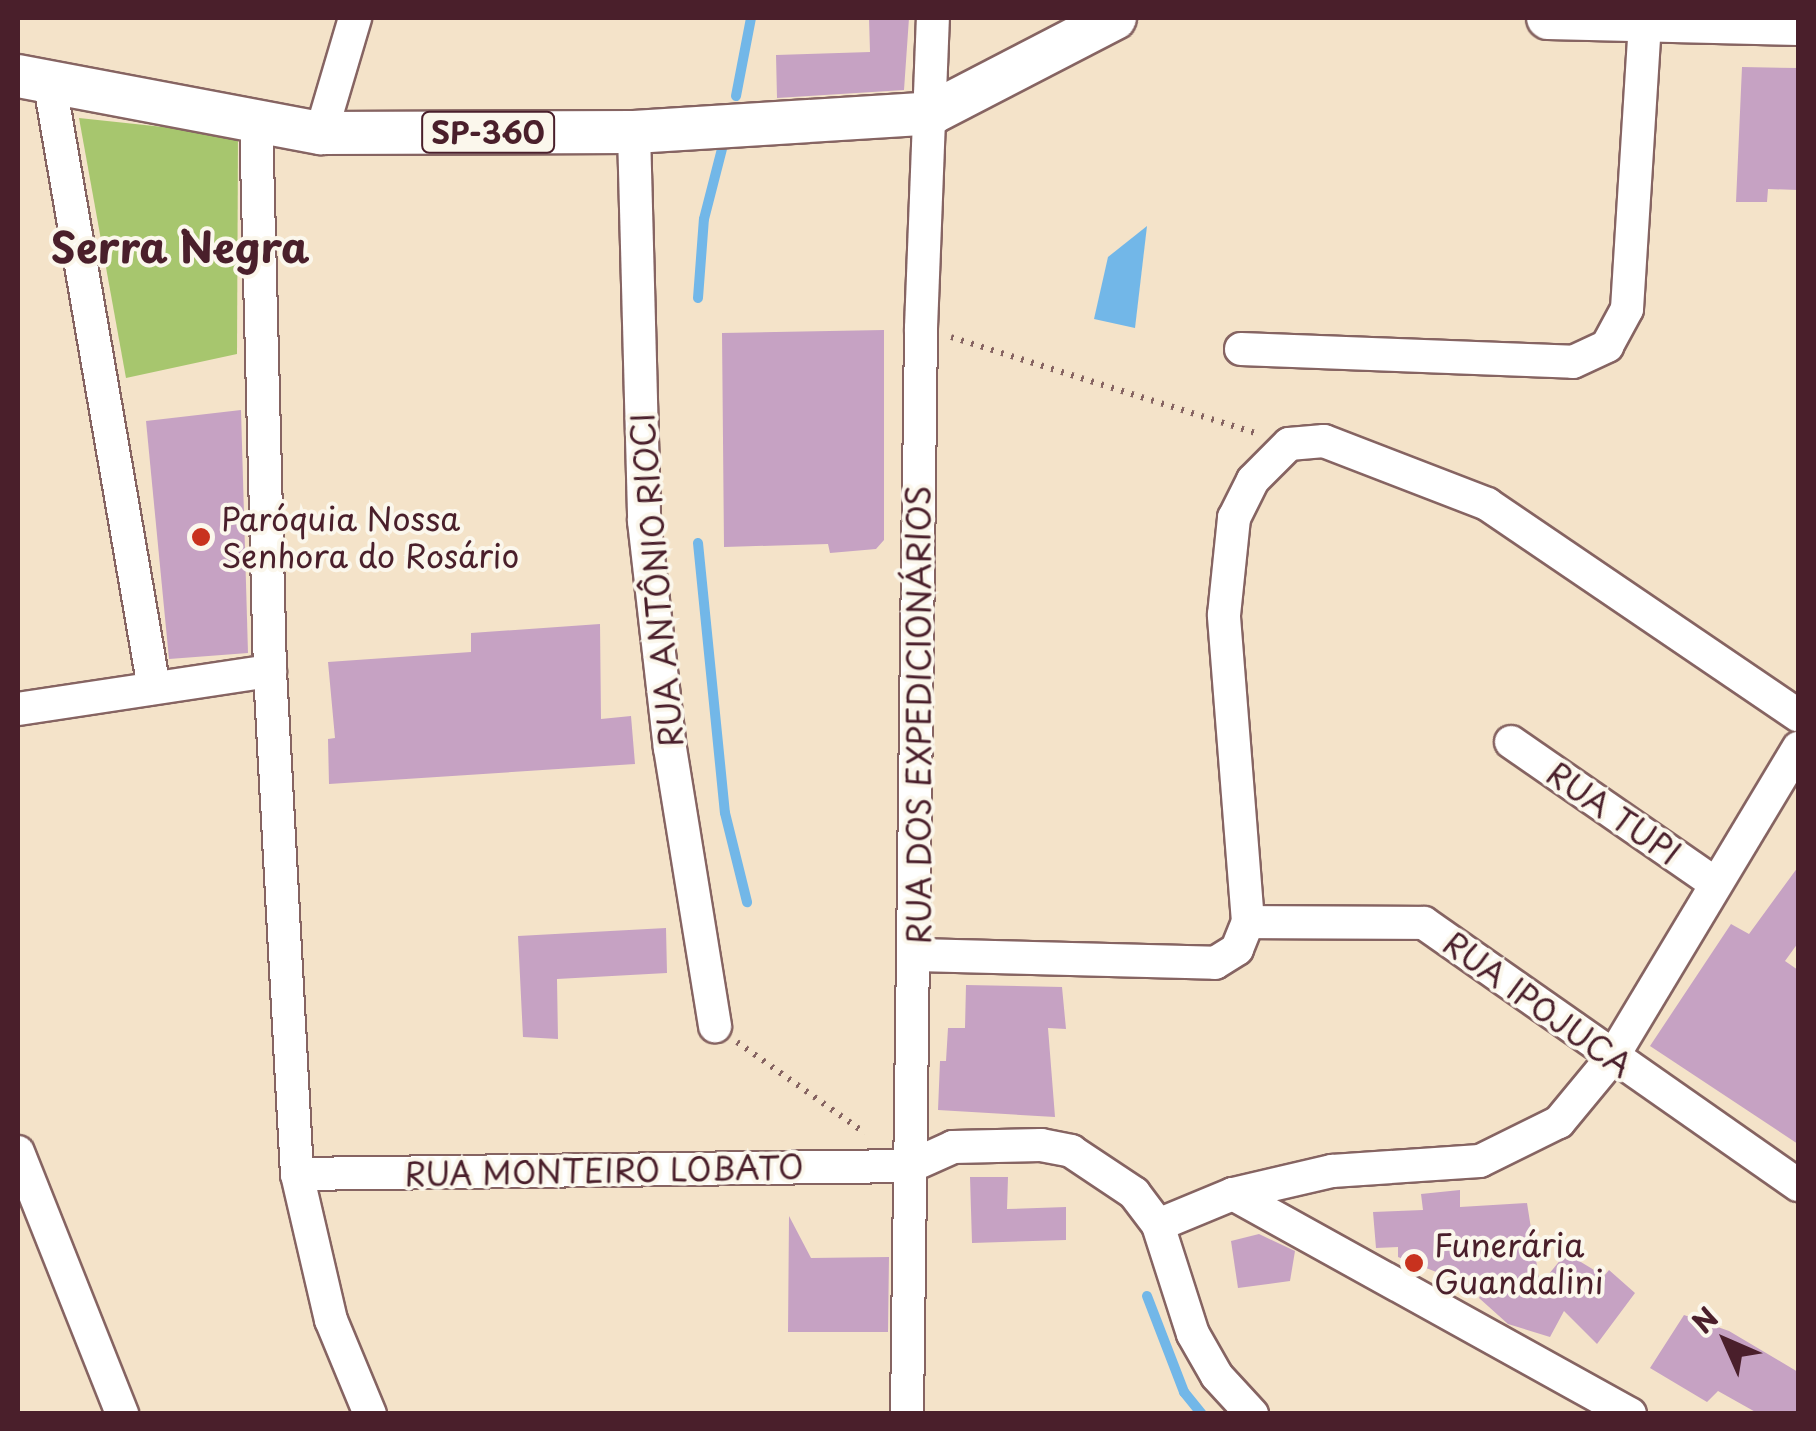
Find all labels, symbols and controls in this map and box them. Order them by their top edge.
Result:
road number: SP-360 [420,107,556,157]
district label: Serra Negra [49,221,311,271]
street label: RUA ANTÔNIO RIOCI [622,409,690,751]
street label: RUA DOS EXPEDICIONÁRIOS [899,483,937,947]
place label: Paróquia Nossa Senhora do Rosário [221,500,518,575]
marker: Paróquia Nossa Senhora do Rosário [190,526,212,548]
street label: RUA TUPI [1539,753,1689,873]
street label: RUA IPOJUCA [1436,922,1640,1086]
street label: RUA MONTEIRO LOBATO [401,1147,807,1193]
place label: Funerária Guandalini [1434,1226,1604,1301]
marker: Funerária Guandalini [1403,1252,1425,1274]
north arrow [1676,1291,1776,1391]
text: N [1681,1296,1727,1342]

